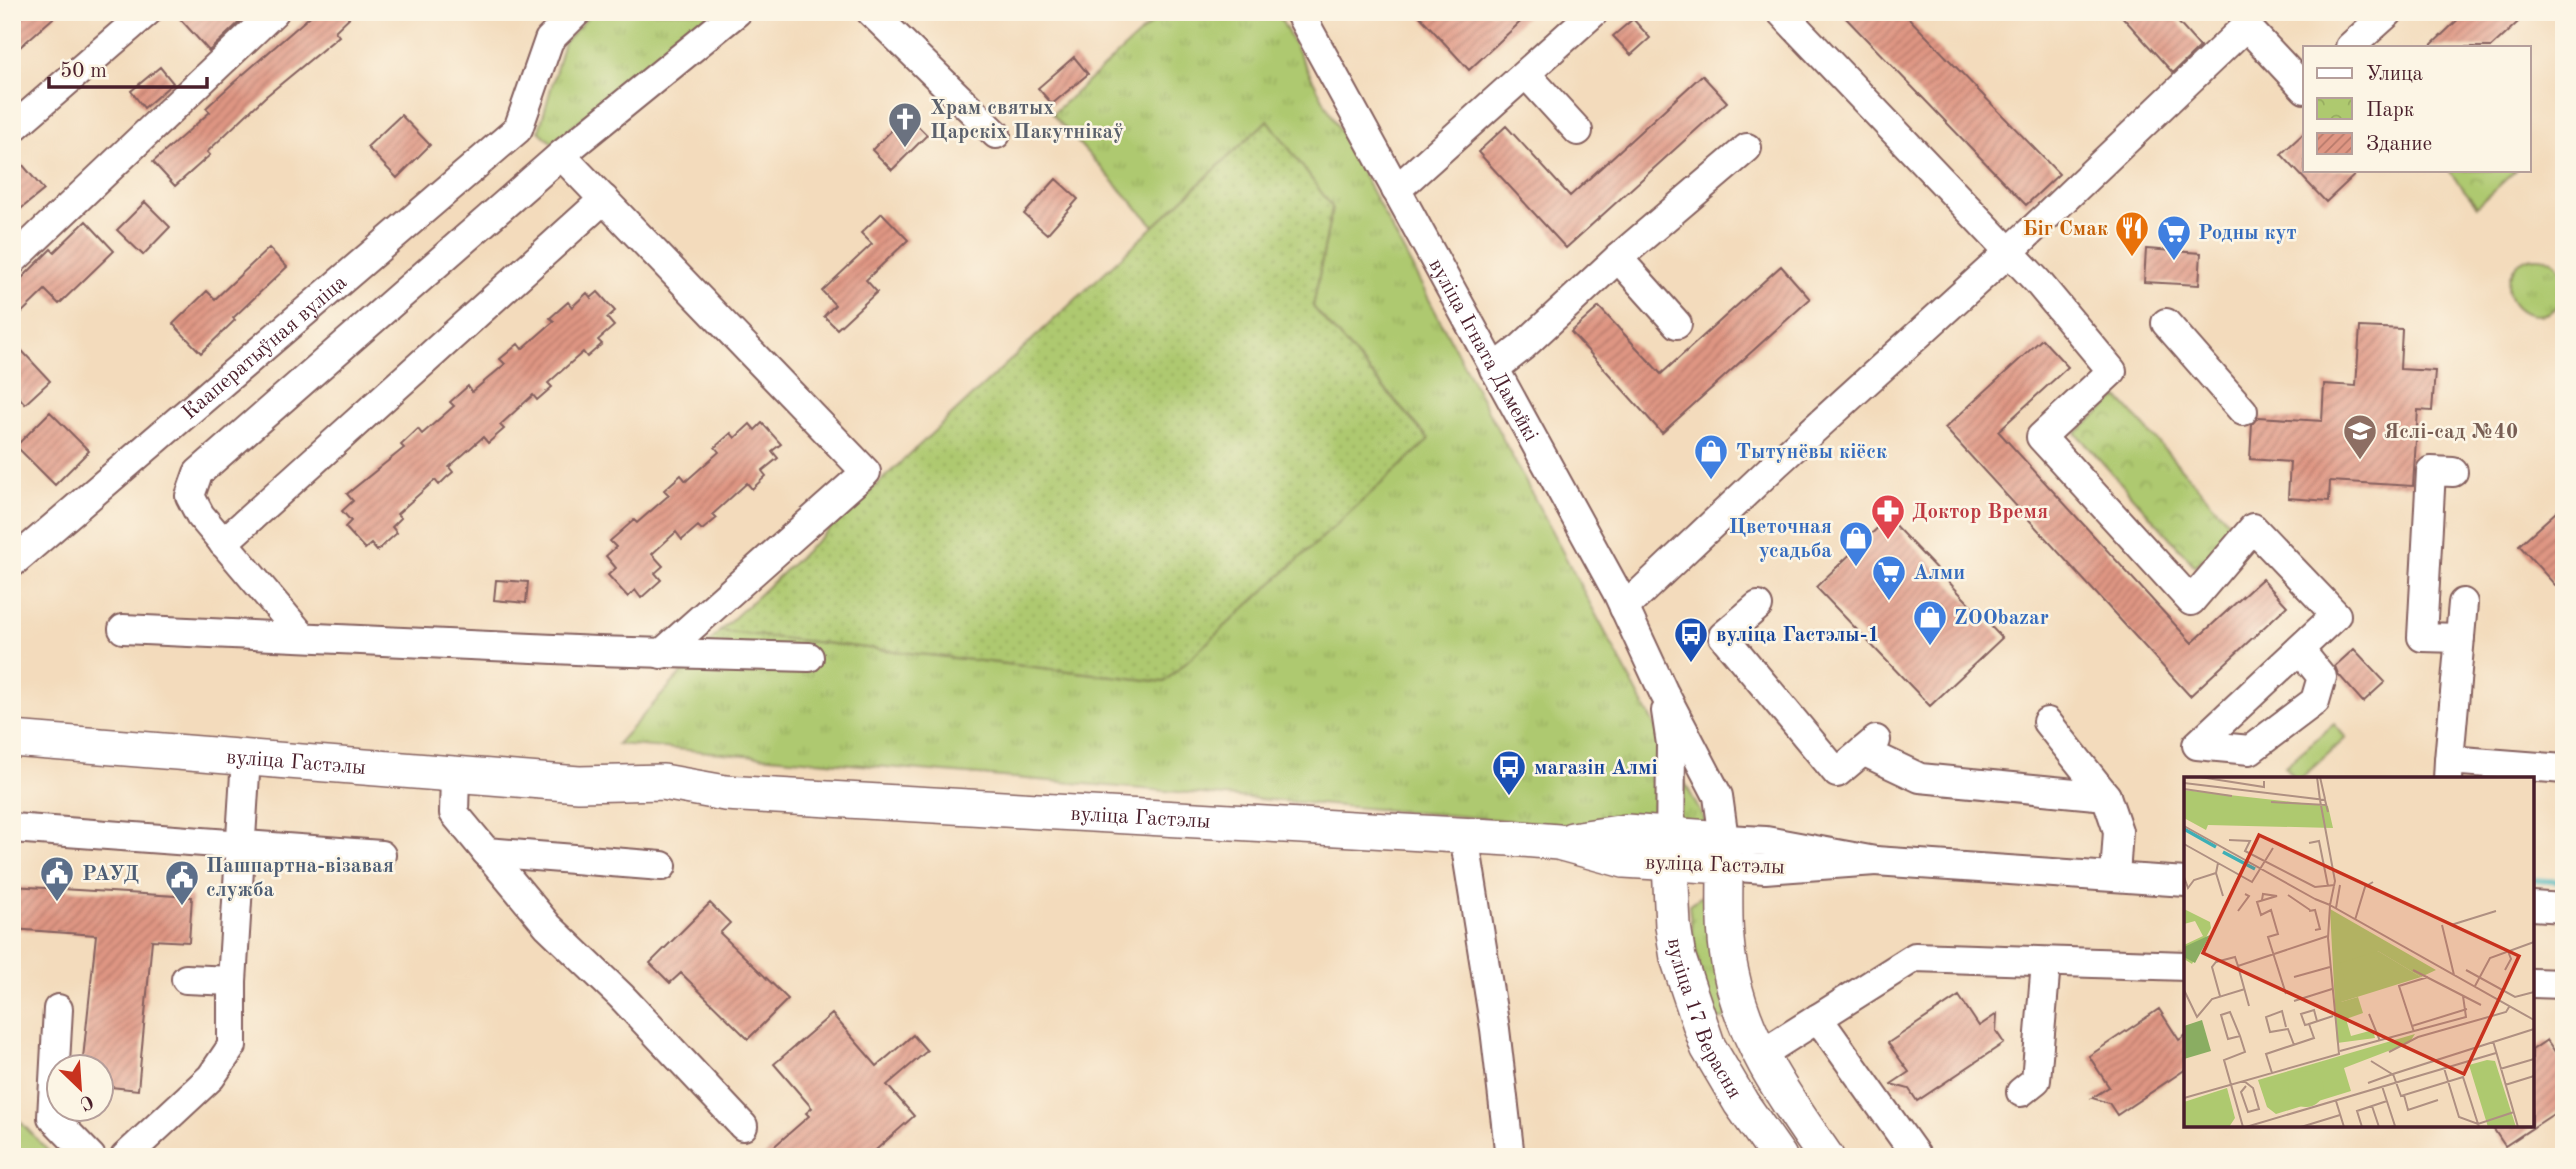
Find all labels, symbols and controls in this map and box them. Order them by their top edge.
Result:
scale bar [49,46,206,90]
legend [2303,46,2530,172]
text: 50 m [60,61,107,82]
text: Улица [2366,64,2423,85]
place label: Храм святых Царскіх Пакутнікаў [930,98,1124,143]
church icon: Храм святых Царскіх Пакутнікаў [886,100,924,149]
text: Парк [2366,100,2415,121]
text: Здание [2366,134,2432,155]
restaurant icon: Біг Смак [2113,209,2151,258]
supermarket icon: Родны кут [2155,213,2193,262]
place label: Біг Смак [2023,219,2108,240]
place label: Родны кут [2198,223,2297,244]
street label: вуліца Ігната Дамейкі [1424,255,1541,445]
street label: Кааператыўная вуліца [179,272,351,424]
school or university icon: Яслі-сад №40 [2341,412,2379,461]
place label: Яслі-сад №40 [2384,422,2518,443]
shop icon: Тытунёвы кіёск [1692,432,1730,481]
place label: Тытунёвы кіёск [1736,442,1887,463]
pharmacy icon: Доктор Время [1869,492,1907,541]
place label: Доктор Время [1912,502,2048,523]
place label: Цветочная усадьба [1729,517,1832,562]
shop icon: Цветочная усадьба [1837,519,1875,568]
supermarket icon: Алми [1870,553,1908,602]
place label: Алми [1913,563,1965,584]
shop icon: ZOObazar [1911,598,1949,647]
place label: ZOObazar [1954,608,2049,629]
bus stop icon: вуліца Гастэлы-1 [1672,615,1710,664]
place label: вуліца Гастэлы-1 [1716,625,1880,646]
street label: вуліца Гастэлы [225,747,367,779]
bus stop icon: магазін Алмі [1490,748,1528,797]
place label: магазін Алмі [1534,758,1658,779]
inset map [2184,777,2534,1127]
street label: вуліца Гастэлы [1070,804,1211,833]
street label: вуліца Гастэлы [1645,853,1785,878]
public building icon: РАУД [38,854,76,903]
place label: Пашпартна-візавая служба [206,856,394,901]
public building icon: Пашпартна-візавая служба [163,858,201,907]
place label: РАУД [82,864,139,885]
street label: вуліца 17 Верасня [1663,937,1745,1103]
north arrow [46,1054,116,1124]
text: С [76,1090,96,1112]

